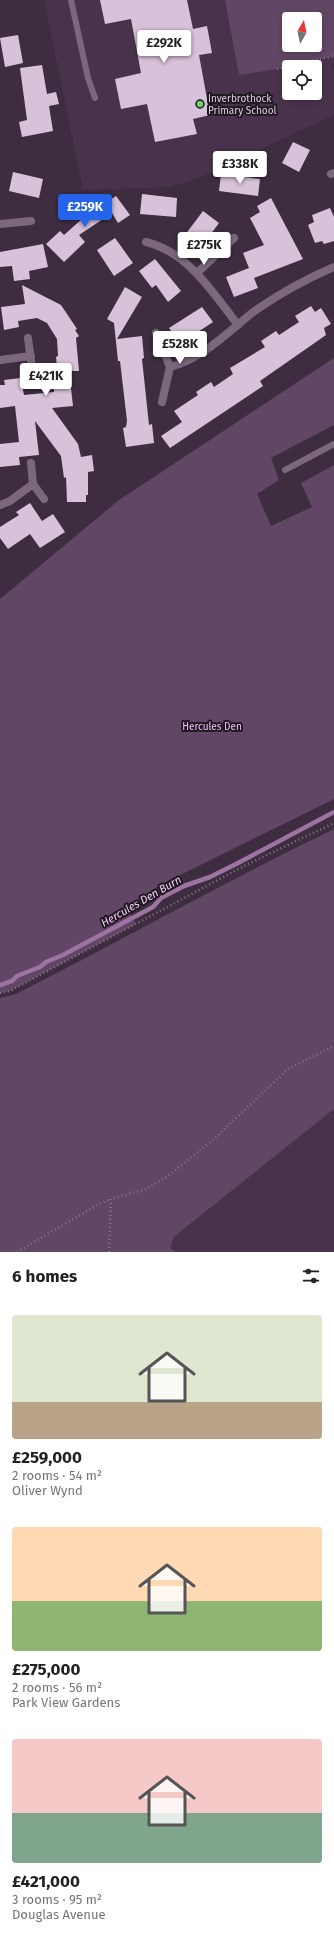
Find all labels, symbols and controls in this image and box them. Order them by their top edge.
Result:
north arrow [282,12,322,52]
map controls [282,12,322,100]
pin: £292K [136,30,192,64]
text: £292K [146,35,182,50]
button: locate [282,60,322,100]
place label: Inverbrothock Primary School [208,93,276,117]
marker: Inverbrothock Primary School [195,99,205,109]
pin: £338K [212,151,268,185]
text: £338K [222,156,258,171]
pin: £259K [57,194,113,228]
text: £259K [67,199,103,214]
pin: £275K [176,232,232,266]
text: £275K [187,237,221,252]
pin: £528K [152,331,208,365]
text: £528K [162,336,198,351]
pin: £421K [18,363,74,397]
text: £421K [29,368,63,383]
park label: Hercules Den [182,721,242,733]
water label: Hercules Den Burn [99,873,184,930]
icon: filters [300,1265,322,1287]
text: 6 homes [12,1266,77,1287]
icon: home [131,1341,203,1413]
text: £259,000 [12,1447,82,1468]
text: 2 rooms · 54 m² [12,1468,102,1483]
text: Oliver Wynd [12,1483,83,1498]
icon: home [131,1553,203,1625]
text: £275,000 [12,1659,80,1680]
text: 2 rooms · 56 m² [12,1680,102,1695]
text: Park View Gardens [12,1695,120,1710]
icon: home [131,1765,203,1837]
text: £421,000 [12,1871,80,1892]
text: 3 rooms · 95 m² [12,1892,102,1907]
text: Douglas Avenue [12,1907,106,1922]

